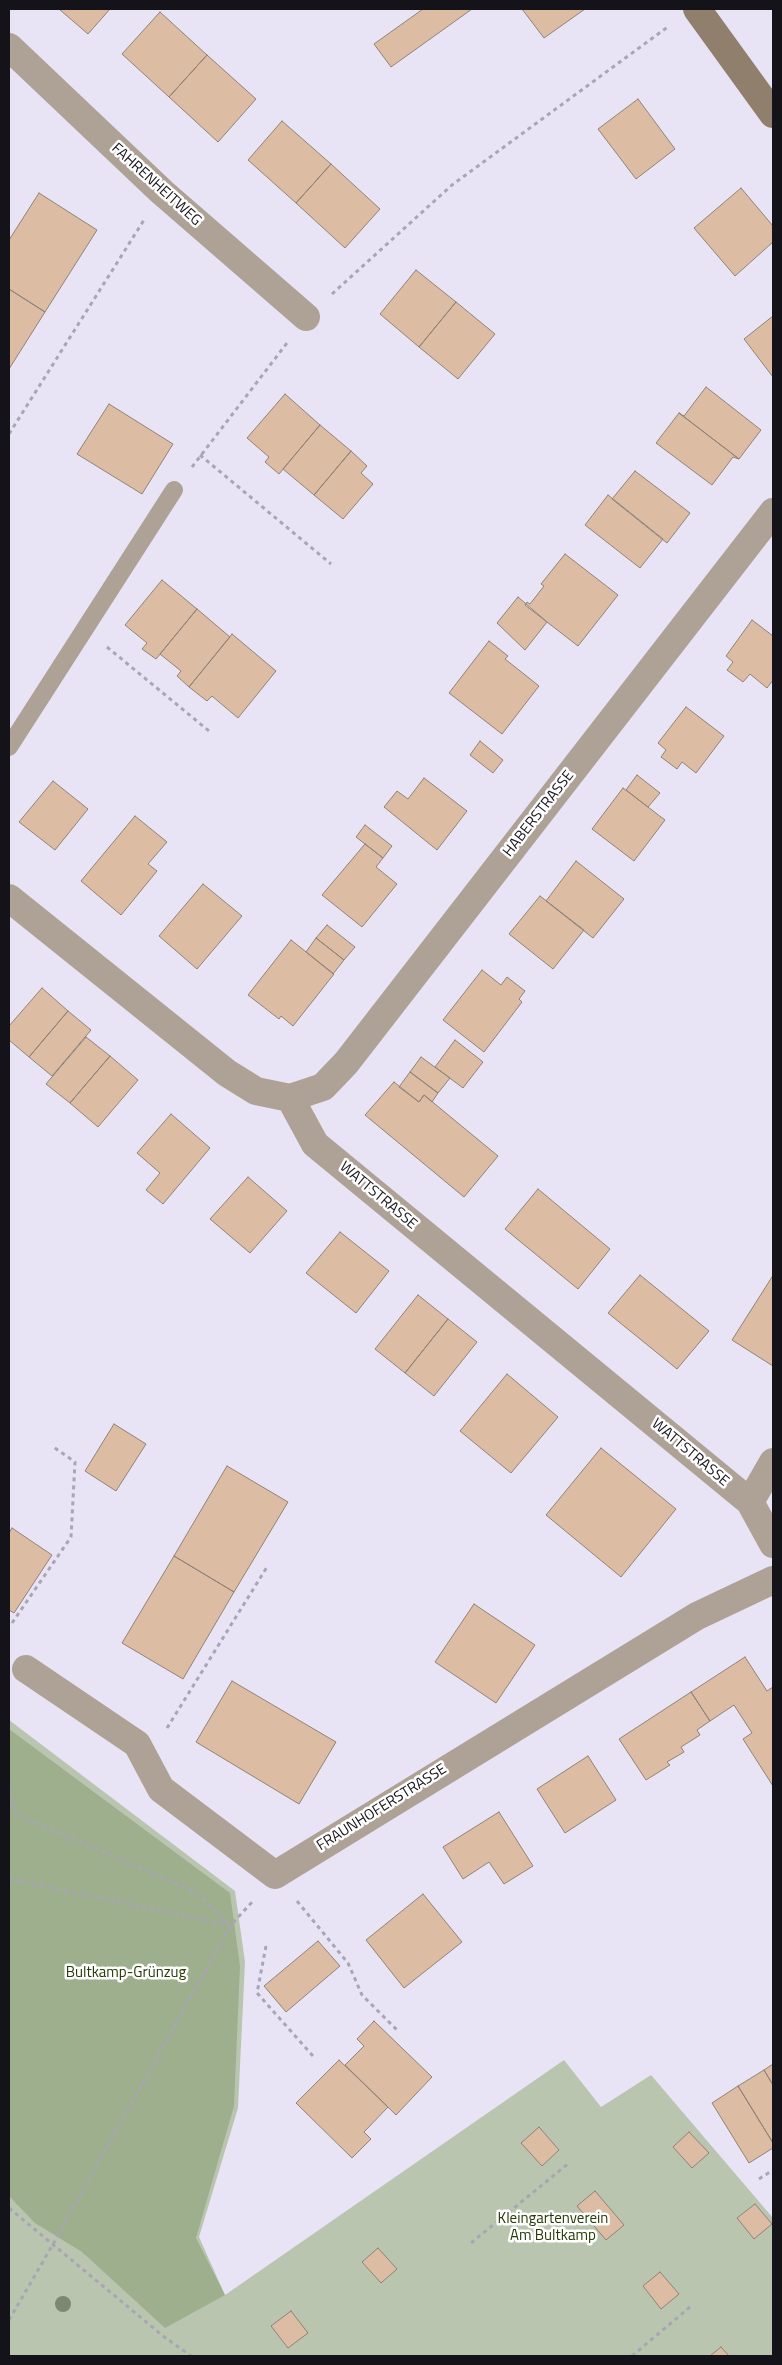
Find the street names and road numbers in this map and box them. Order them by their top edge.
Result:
street label: FAHRENHEITWEG [107,140,205,230]
street label: HABERSTRASSE [500,767,578,861]
street label: WATTSTRASSE [336,1158,420,1234]
street label: WATTSTRASSE [648,1415,732,1491]
street label: FRAUNHOFERSTRASSE [314,1761,450,1855]

